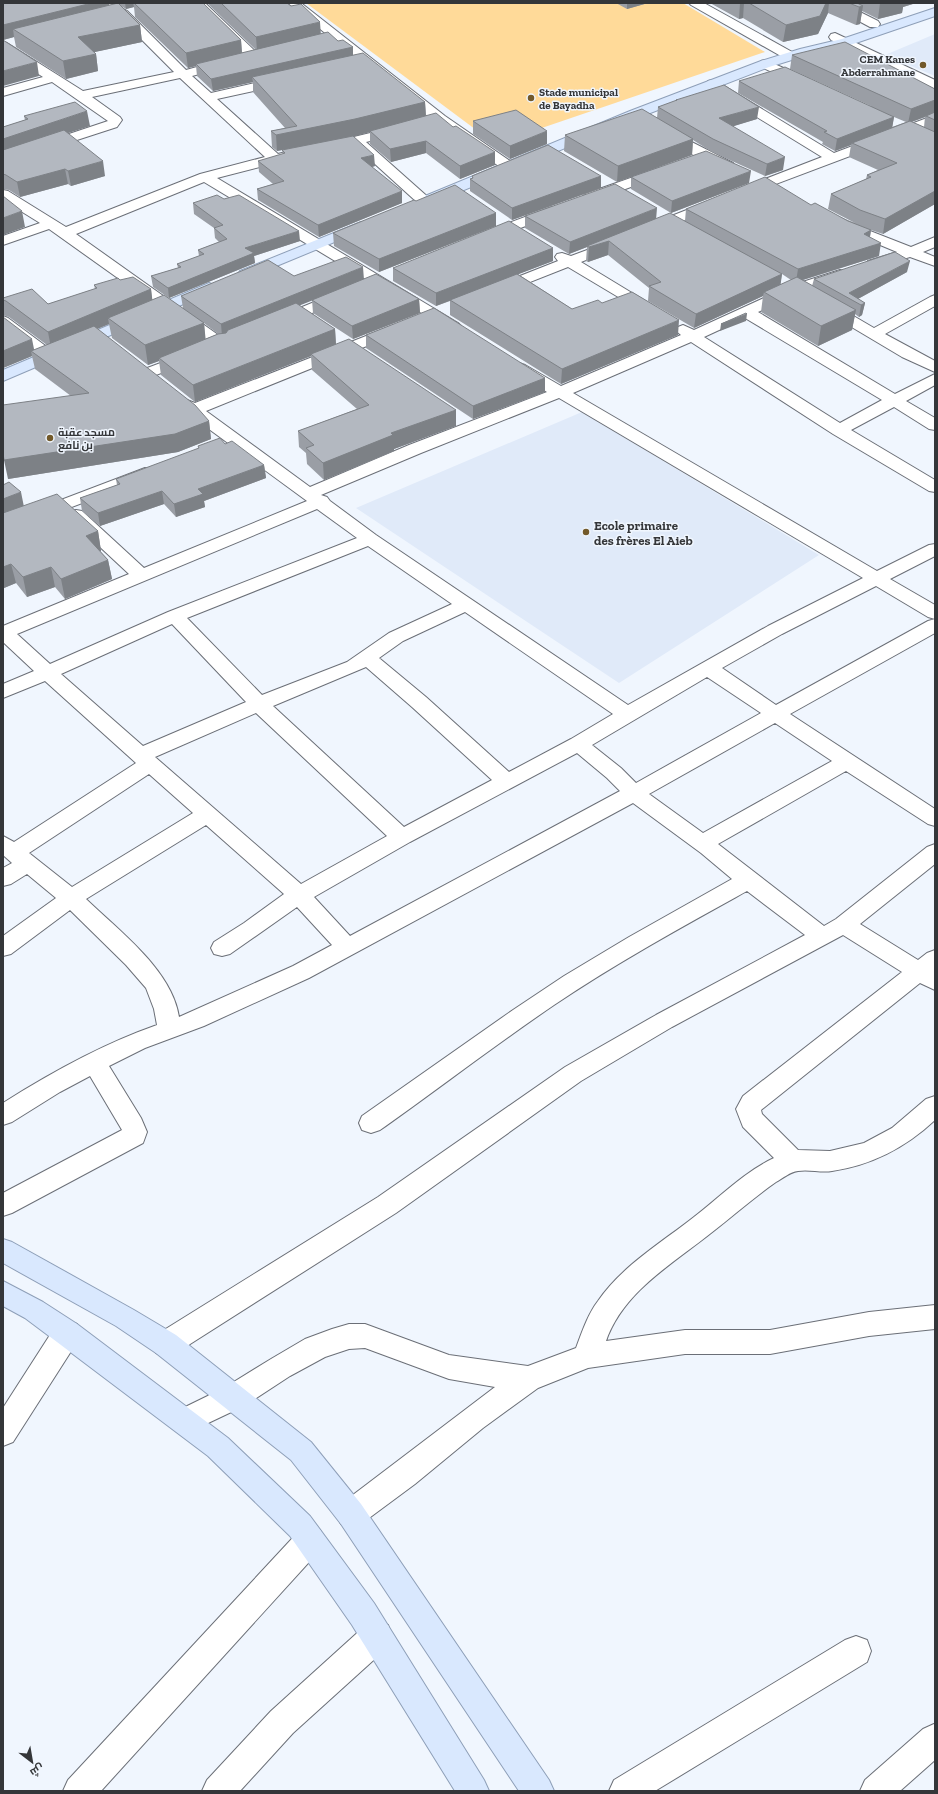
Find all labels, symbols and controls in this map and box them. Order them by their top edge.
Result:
place label: CEM Kanes Abderrahmane [841,53,916,79]
marker: CEM Kanes Abderrahmane [918,60,928,70]
place label: Stade municipal de Bayadha [539,86,618,112]
marker: Stade municipal de Bayadha [526,93,536,103]
place label: مسجد عقبة بن نافع [58,426,115,453]
marker: مسجد عقبة بن نافع [45,433,55,443]
place label: Ecole primaire des frères El Aieb [594,518,693,548]
marker: Ecole primaire des frères El Aieb [581,527,591,537]
north arrow [12,1742,52,1782]
text: ش [27,1761,46,1779]

